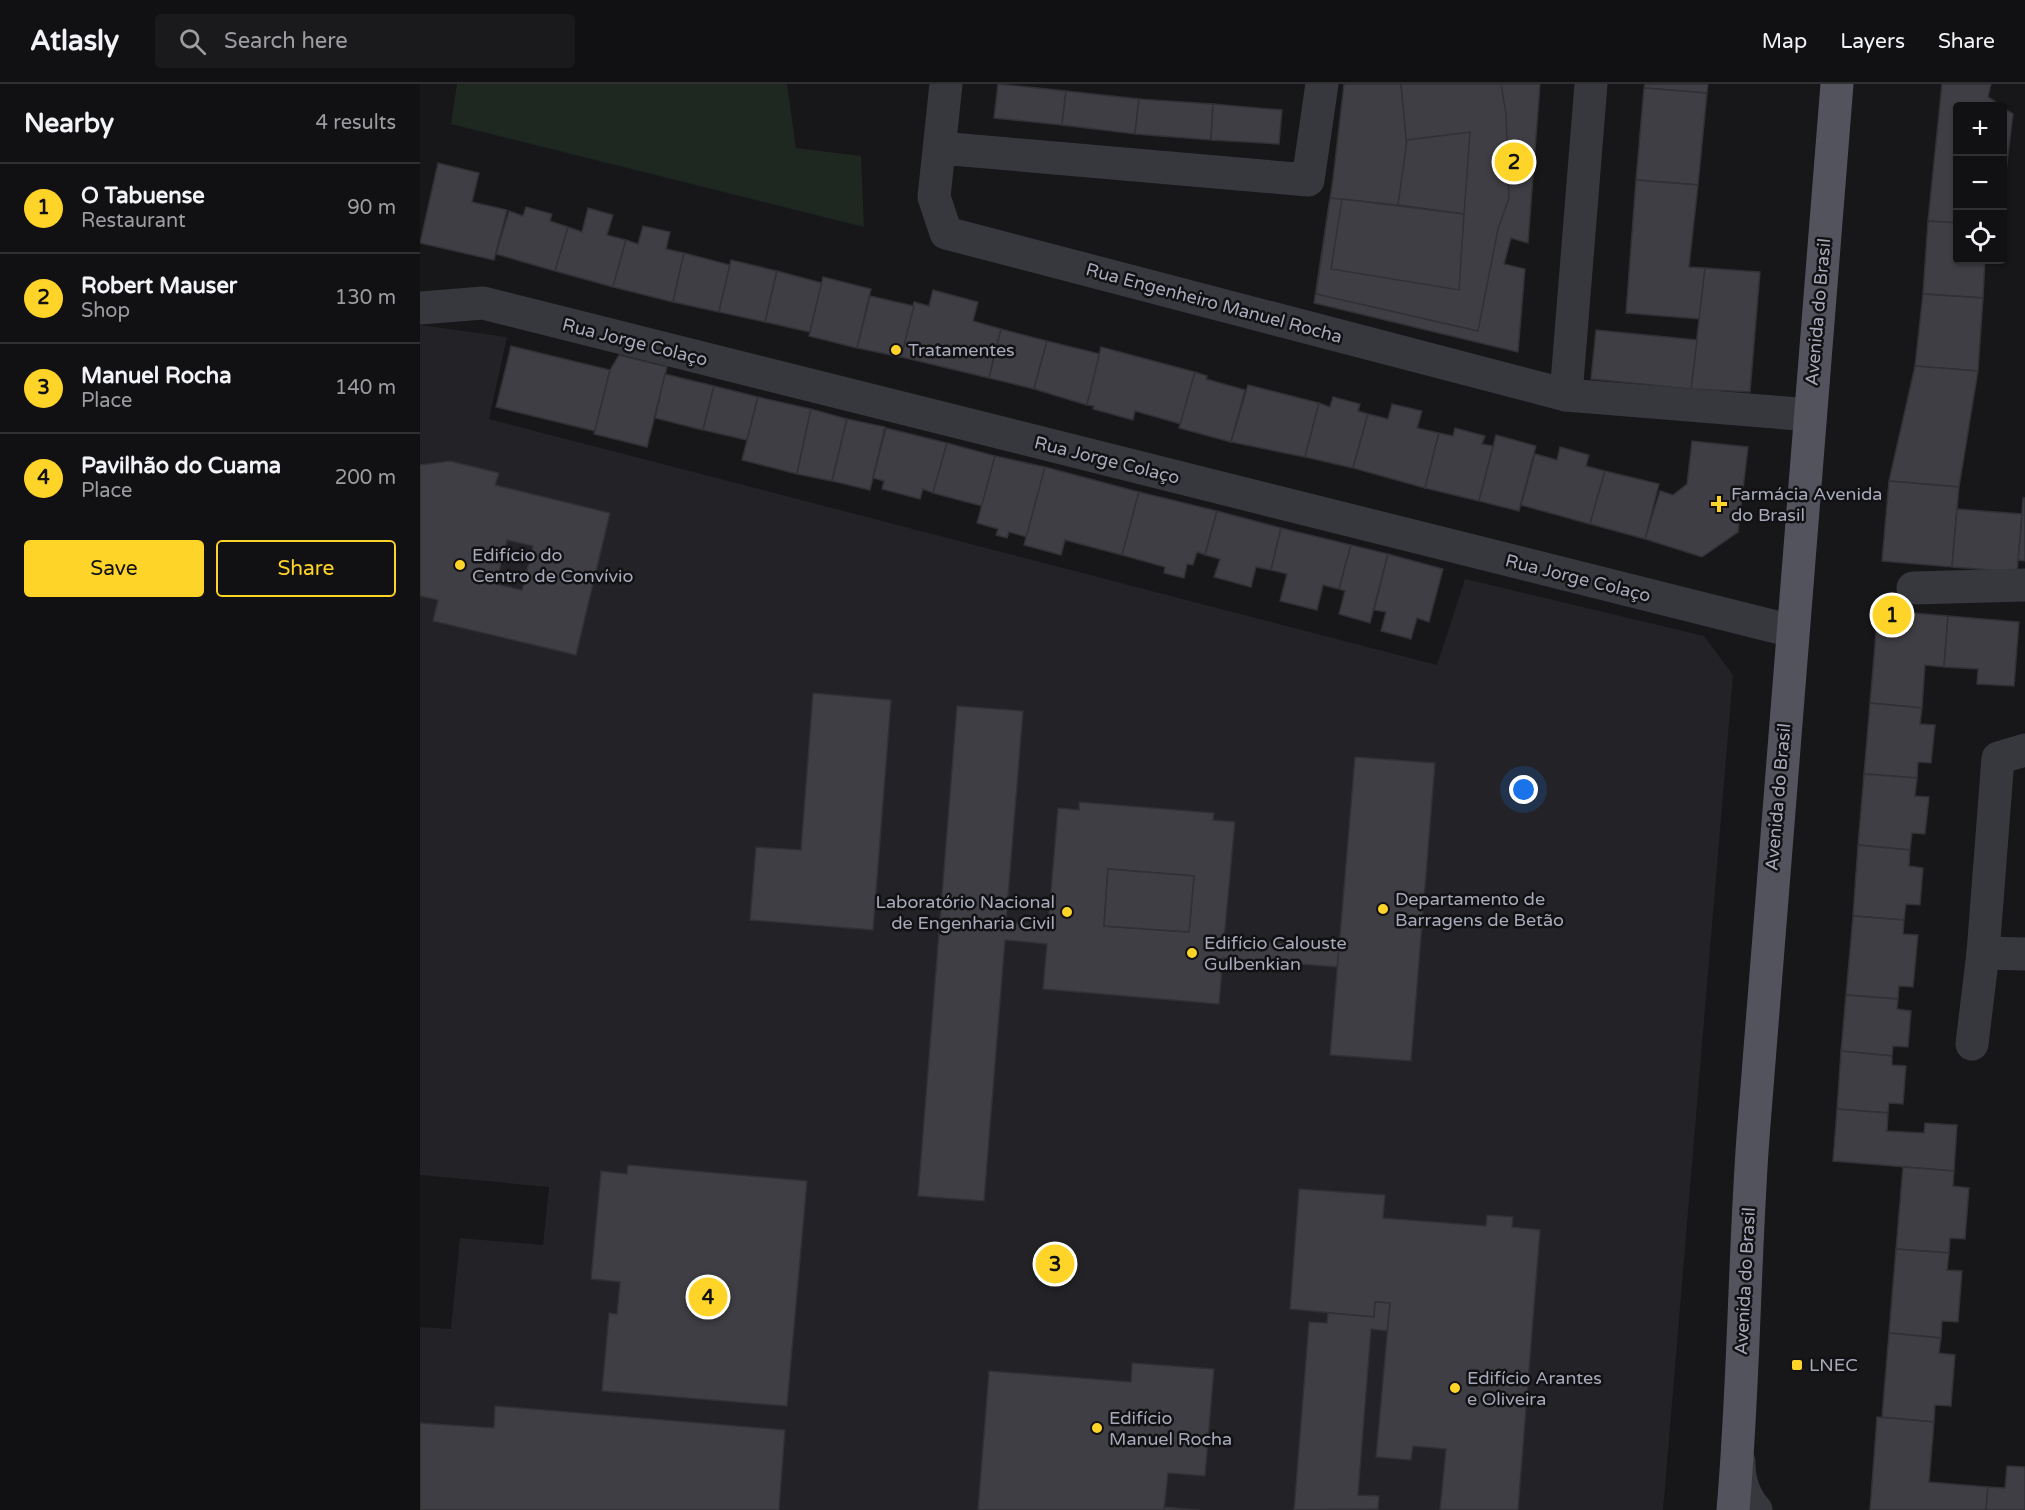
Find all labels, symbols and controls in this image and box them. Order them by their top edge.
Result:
search box [155,14,575,68]
text: Atlasly [30,24,119,58]
icon: search [176,25,209,58]
text: Search here [224,28,348,54]
text: Map [1762,29,1807,54]
text: Layers [1840,29,1905,54]
text: Share [1938,29,1995,54]
map controls [1953,102,2007,264]
button: + [1953,102,2007,156]
text: Nearby [24,108,114,139]
text: 4 results [316,111,396,135]
pin: 2 [1494,140,1534,184]
button: − [1953,156,2007,210]
text: O Tabuense [81,183,205,209]
text: 1 [37,196,50,220]
text: 90 m [347,196,396,220]
text: Restaurant [81,209,186,233]
button: locate [1953,210,2007,264]
street label: Avenida do Brasil [1801,237,1835,387]
street label: Rua Engenheiro Manuel Rocha [1083,258,1345,348]
text: Robert Mauser [81,273,237,299]
text: 2 [37,286,50,310]
text: 130 m [335,286,396,310]
text: Shop [81,299,130,323]
street label: Rua Jorge Colaço [560,313,710,371]
place label: Tratamentes [908,339,1015,361]
marker: Tratamentes [889,343,903,357]
text: Manuel Rocha [81,363,232,389]
text: 3 [37,376,50,400]
text: 140 m [335,376,396,400]
text: Place [81,389,132,413]
street label: Rua Jorge Colaço [1032,431,1182,489]
text: Pavilhão do Cuama [81,453,281,479]
text: 4 [37,466,50,490]
text: 200 m [335,466,396,490]
text: Place [81,479,132,503]
place label: Farmácia Avenida do Brasil [1731,483,1882,526]
marker: Farmácia Avenida do Brasil [1712,497,1726,511]
button: Save [24,540,204,597]
button: Share [216,540,396,597]
place label: Edifício do Centro de Convívio [472,544,634,587]
street label: Rua Jorge Colaço [1503,549,1653,607]
marker: Edifício do Centro de Convívio [453,558,467,572]
pin: 1 [1872,592,1912,638]
street label: Avenida do Brasil [1761,722,1795,872]
your location [1509,775,1538,804]
place label: Departamento de Barragens de Betão [1395,888,1564,931]
place label: Laboratório Nacional de Engenharia Civil [876,891,1055,934]
marker: Departamento de Barragens de Betão [1376,902,1390,916]
marker: Laboratório Nacional de Engenharia Civil [1060,905,1074,919]
place label: Edifício Calouste Gulbenkian [1204,932,1347,975]
marker: Edifício Calouste Gulbenkian [1185,946,1199,960]
street label: Avenida do Brasil [1730,1207,1760,1355]
pin: 3 [1036,1242,1074,1286]
pin: 4 [688,1274,728,1320]
place label: LNEC [1809,1354,1858,1376]
marker: LNEC [1790,1358,1804,1372]
place label: Edifício Arantes e Oliveira [1467,1367,1602,1410]
marker: Edifício Arantes e Oliveira [1448,1381,1462,1395]
place label: Edifício Manuel Rocha [1109,1407,1232,1450]
marker: Edifício Manuel Rocha [1090,1421,1104,1435]

